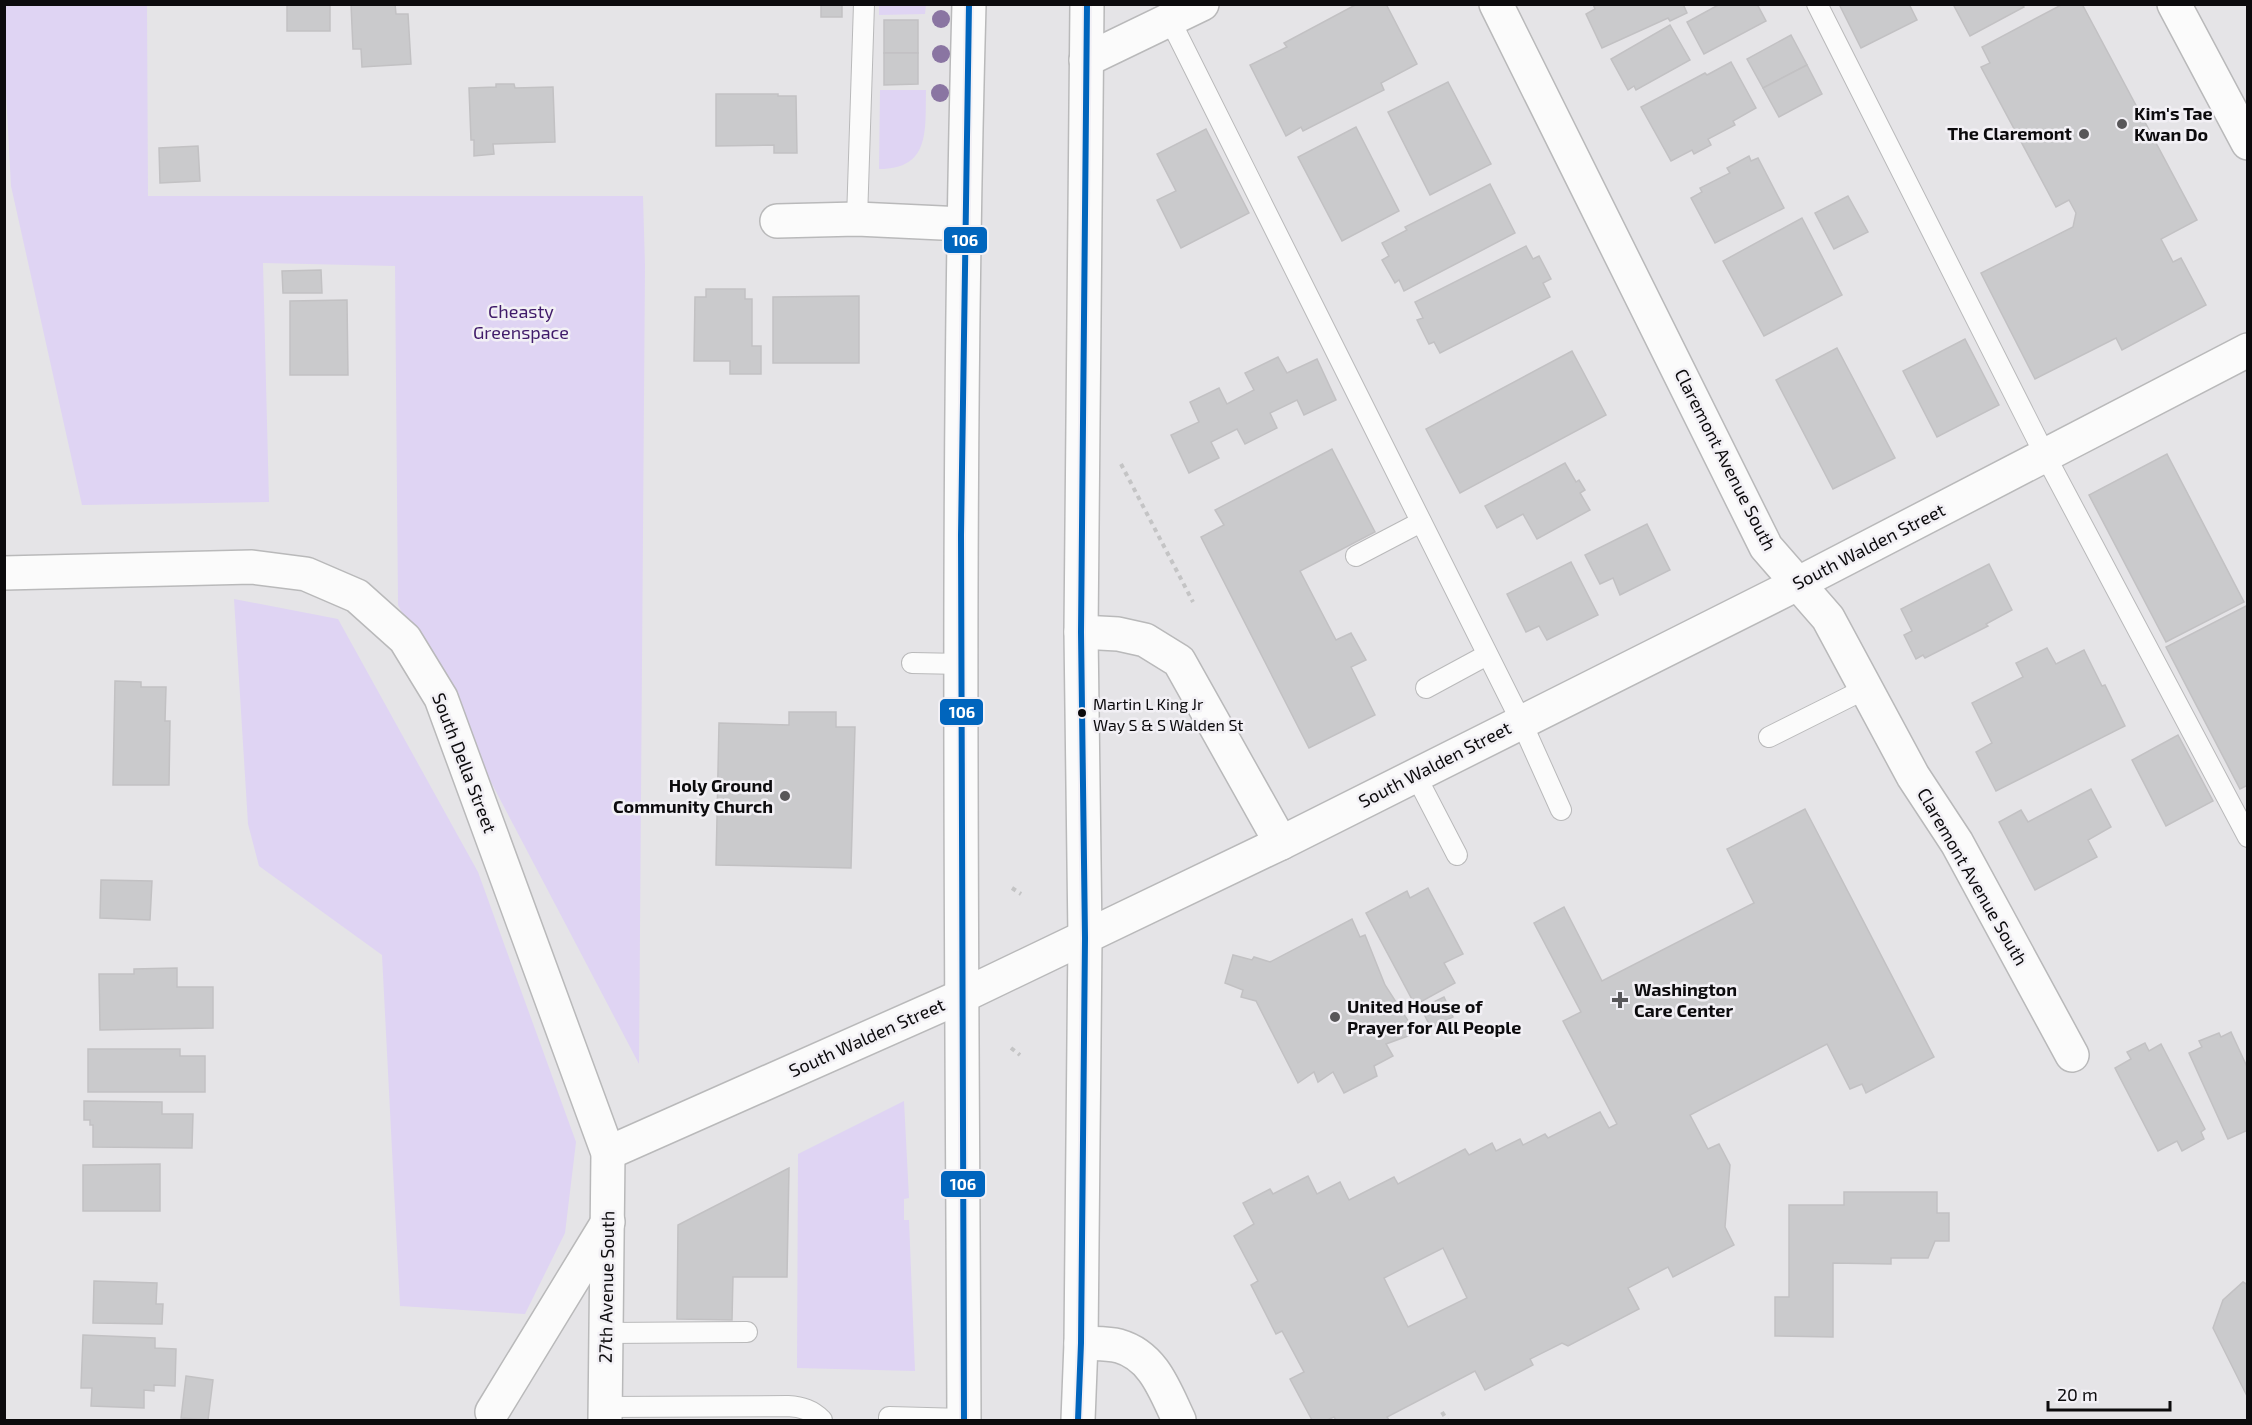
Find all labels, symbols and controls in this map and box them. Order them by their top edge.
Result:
place label: Kim's Tae Kwan Do [2134,102,2213,145]
marker: Kim's Tae Kwan Do [2115,117,2129,131]
place label: The Claremont [1947,122,2073,144]
marker: The Claremont [2077,127,2091,141]
line badge: 106 [943,226,988,254]
text: 106 [952,230,978,249]
park label: Cheasty Greenspace [473,300,569,343]
street label: Claremont Avenue South [1670,365,1781,554]
street label: South Walden Street [1789,498,1949,594]
street label: South Della Street [428,690,502,836]
place label: Martin L King Jr Way S & S Walden St [1093,694,1243,734]
line badge: 106 [939,698,984,726]
text: 106 [949,702,975,721]
marker: Martin L King Jr Way S & S Walden St [1076,707,1088,719]
street label: South Walden Street [1355,716,1515,812]
place label: Holy Ground Community Church [613,774,773,817]
street label: Claremont Avenue South [1913,784,2033,969]
marker: Holy Ground Community Church [778,789,792,803]
place label: Washington Care Center [1634,978,1737,1021]
marker: Washington Care Center [1611,991,1629,1009]
street label: South Walden Street [785,993,948,1081]
place label: United House of Prayer for All People [1347,995,1521,1038]
marker: United House of Prayer for All People [1328,1010,1342,1024]
line badge: 106 [940,1170,986,1198]
text: 106 [950,1174,976,1193]
street label: 27th Avenue South [594,1211,618,1363]
scale bar [2048,1374,2170,1412]
text: 20 m [2057,1383,2098,1405]

